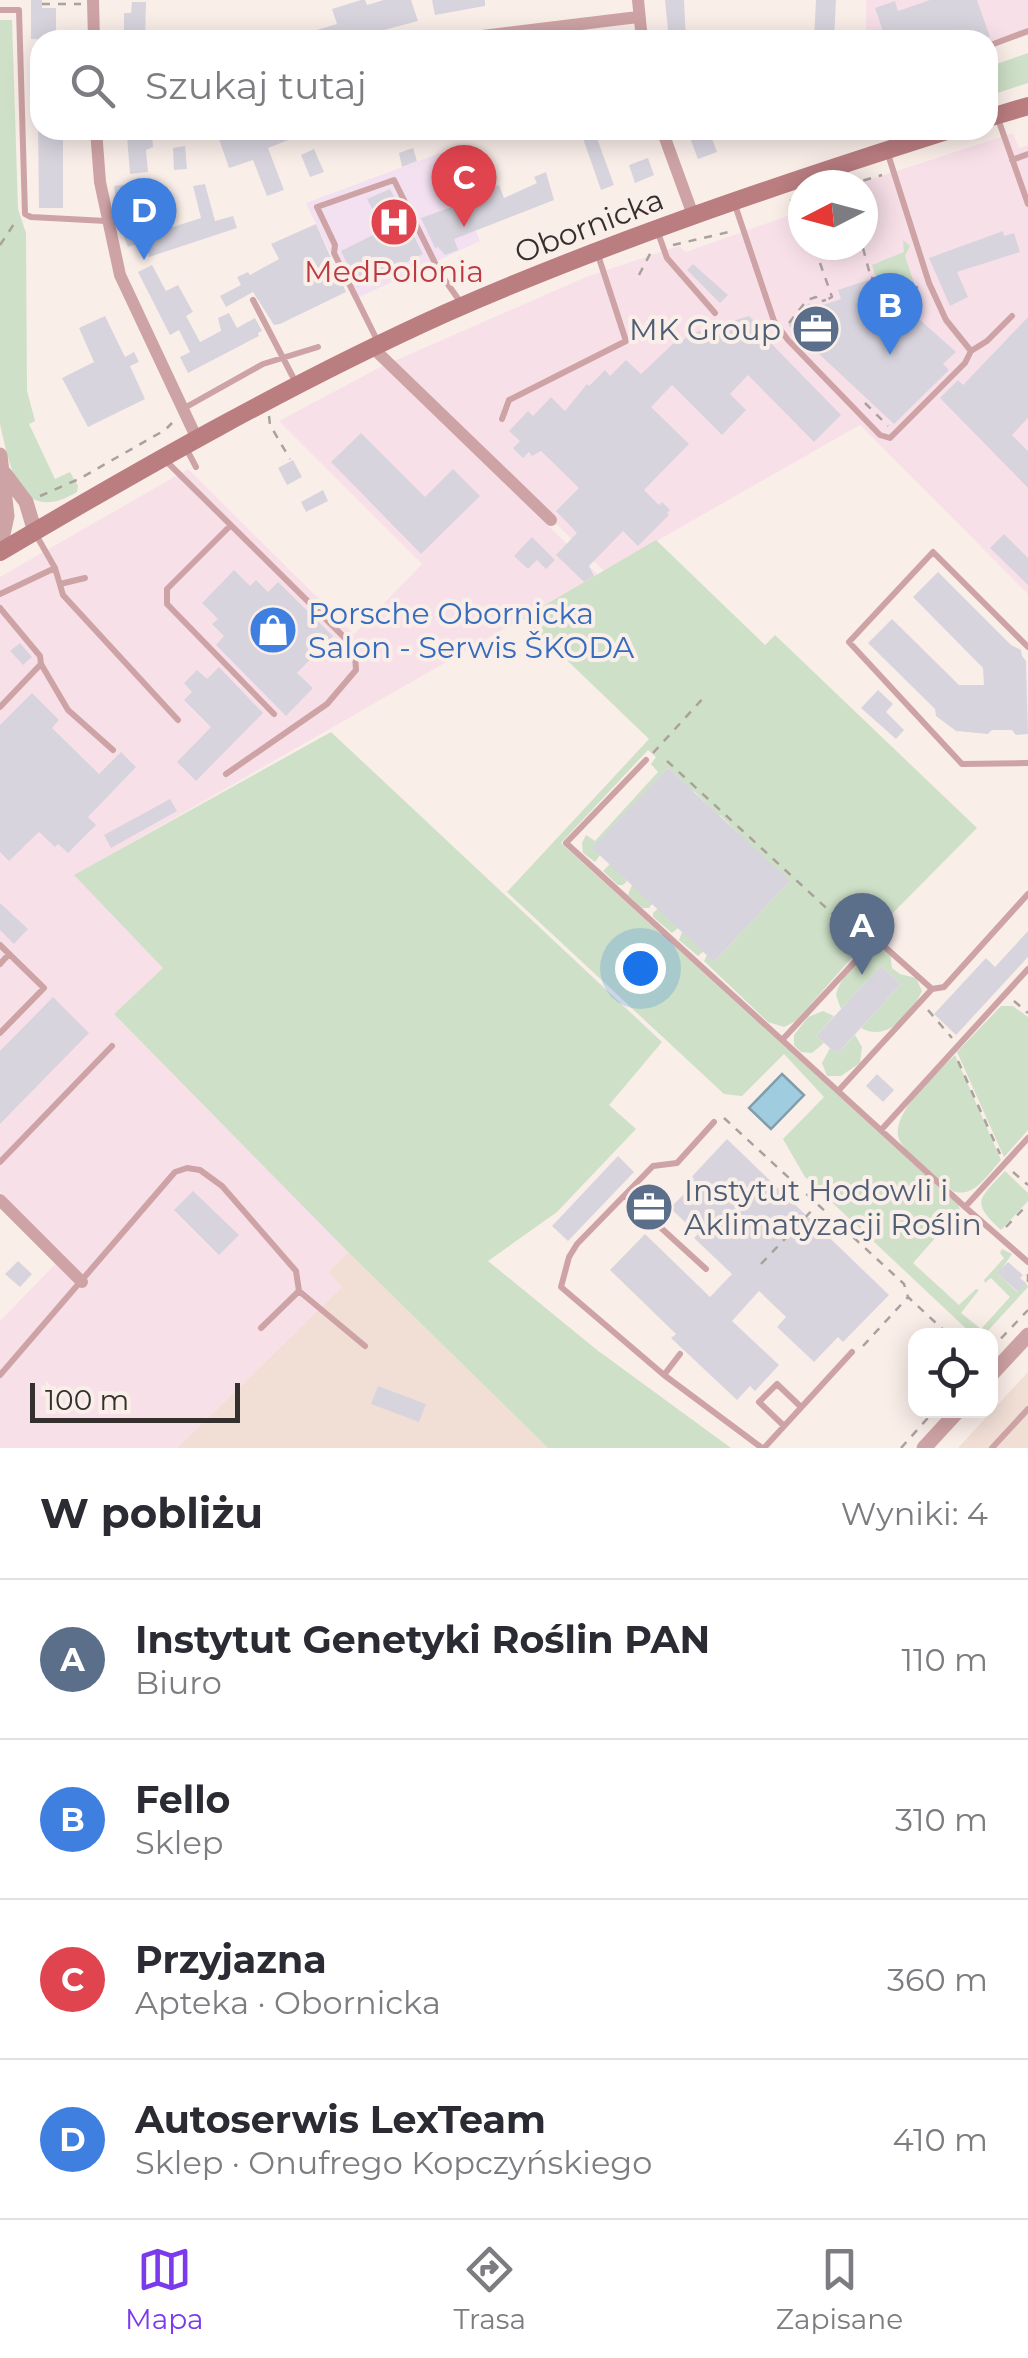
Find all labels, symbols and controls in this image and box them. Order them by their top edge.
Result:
search box [30,30,998,140]
icon: search [65,58,120,113]
text: Szukaj tutaj [145,62,367,109]
pin: C [432,144,496,227]
north arrow [788,170,878,260]
pin: D [112,178,176,260]
street label: Obornicka [509,181,669,271]
hospital icon: MedPolonia [368,196,420,248]
place label: MedPolonia [304,253,484,290]
pin: B [858,272,922,355]
office icon: MK Group [790,303,842,355]
place label: MK Group [629,311,781,348]
place label: Porsche Obornicka Salon - Serwis ŠKODA [308,595,635,666]
shop icon: Porsche Obornicka Salon - Serwis ŠKODA [247,604,299,656]
pin: A [830,892,894,975]
your location [615,943,666,994]
place label: Instytut Hodowli i Aklimatyzacji Roślin [684,1172,982,1243]
office icon: Instytut Hodowli i Aklimatyzacji Roślin [623,1181,675,1233]
map controls [908,1328,998,1418]
button: locate [908,1328,998,1418]
scale bar [30,1378,240,1422]
text: 100 m [45,1383,129,1417]
text: W pobliżu [40,1487,263,1539]
text: Wyniki: 4 [841,1494,988,1533]
text: Instytut Genetyki Roślin PAN [135,1616,710,1663]
text: A [60,1640,85,1679]
text: 110 m [901,1640,988,1679]
text: Biuro [135,1663,222,1702]
text: Fello [135,1776,231,1823]
text: B [60,1800,85,1839]
text: 310 m [895,1800,988,1839]
text: Sklep [135,1823,223,1862]
text: Przyjazna [135,1936,327,1983]
text: C [61,1960,84,1999]
text: 360 m [887,1960,988,1999]
text: Apteka · Obornicka [135,1983,441,2022]
text: Autoserwis LexTeam [135,2096,546,2143]
text: D [59,2120,86,2159]
text: 410 m [893,2120,988,2159]
text: Sklep · Onufrego Kopczyńskiego [135,2143,652,2182]
tab: Mapa [125,2242,204,2336]
tab: Trasa [453,2242,526,2336]
tab: Zapisane [776,2242,903,2336]

